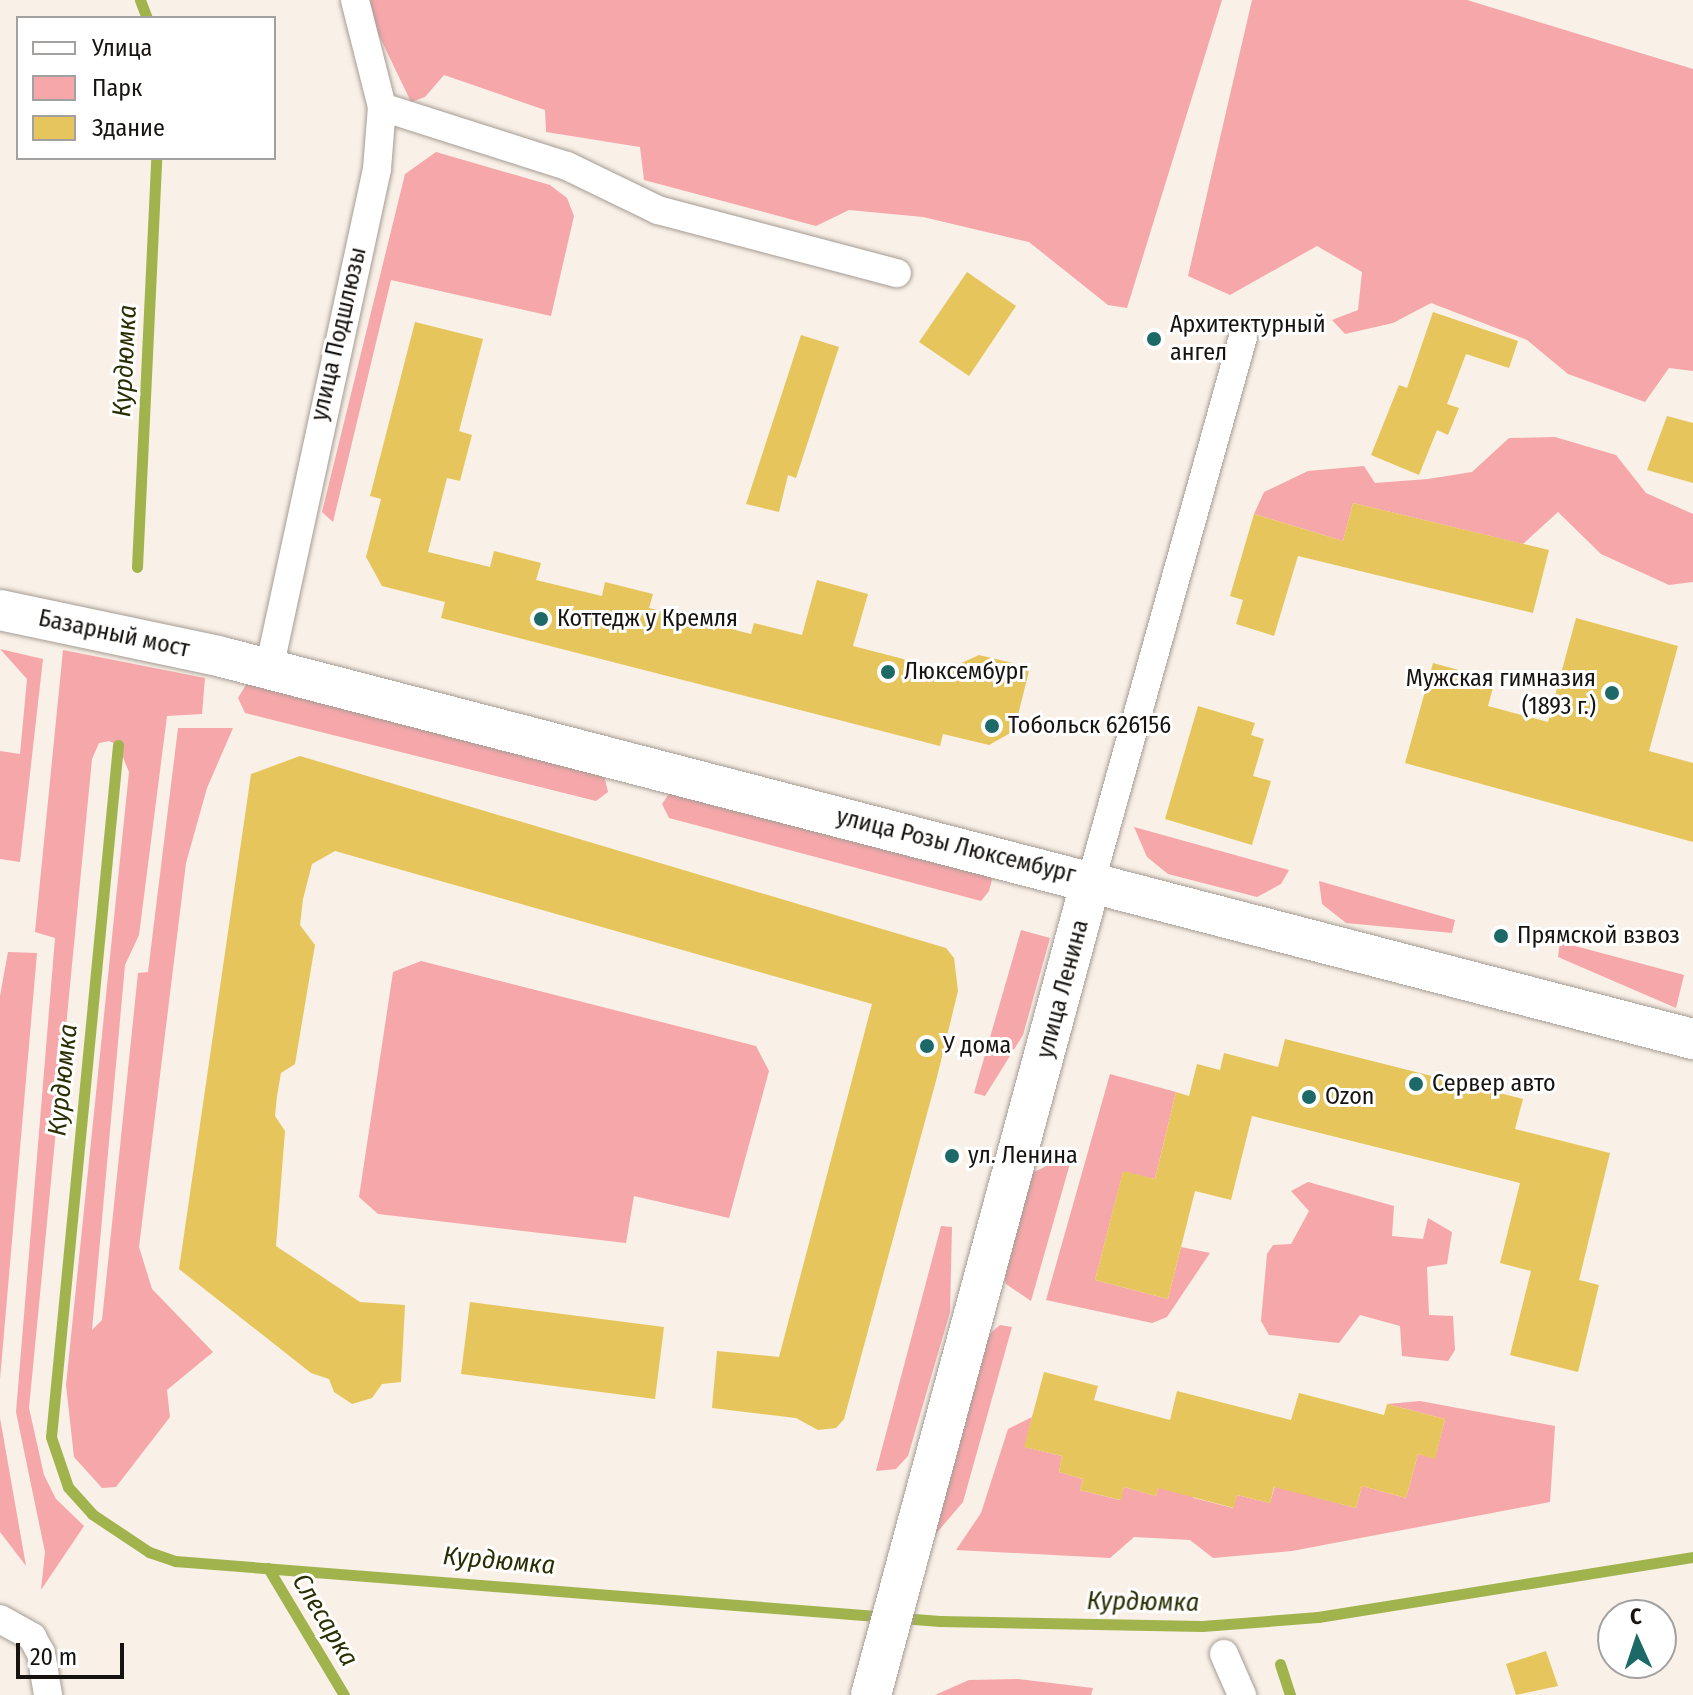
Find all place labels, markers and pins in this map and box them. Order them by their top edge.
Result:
place label: Архитектурный ангел [1170,311,1326,367]
marker: Архитектурный ангел [1145,330,1163,348]
place label: Коттедж у Кремля [557,605,738,633]
marker: Коттедж у Кремля [532,610,550,628]
place label: Люксембург [904,658,1028,686]
marker: Люксембург [879,663,897,681]
place label: Мужская гимназия (1893 г.) [1406,665,1596,721]
marker: Мужская гимназия (1893 г.) [1603,684,1621,702]
place label: Тобольск 626156 [1008,712,1171,740]
marker: Тобольск 626156 [983,717,1001,735]
place label: Прямской взвоз [1517,922,1680,950]
marker: Прямской взвоз [1492,927,1510,945]
place label: У дома [943,1032,1011,1060]
marker: У дома [918,1037,936,1055]
place label: Сервер авто [1432,1070,1556,1098]
marker: Сервер авто [1407,1075,1425,1093]
place label: Ozon [1325,1083,1374,1111]
marker: Ozon [1300,1088,1318,1106]
place label: ул. Ленина [968,1142,1078,1170]
marker: ул. Ленина [943,1147,961,1165]

